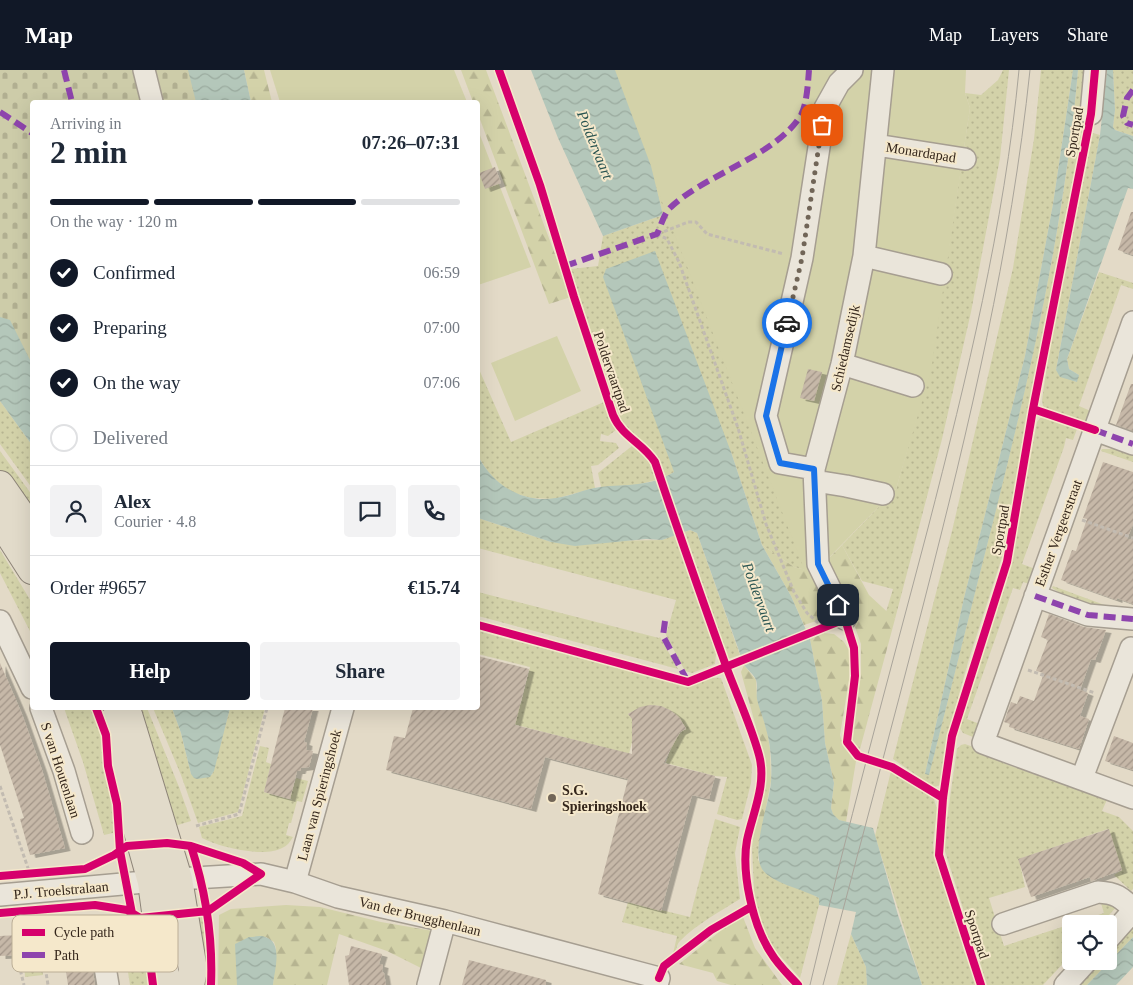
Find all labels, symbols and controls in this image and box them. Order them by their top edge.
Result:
text: Map [25,22,73,48]
text: Map [929,25,962,45]
text: Layers [990,25,1039,45]
text: Share [1067,25,1108,45]
pin [801,104,843,146]
street label: Sportpad [1063,106,1086,158]
water label: Poldervaart [574,107,616,182]
icon: bag [808,111,836,139]
text: Arriving in [50,115,122,132]
text: 07:26–07:31 [362,132,460,153]
text: 2 min [50,134,127,170]
street label: Monardapad [885,140,957,165]
text: On the way · 120 m [50,213,178,230]
icon: check [50,259,78,287]
text: Confirmed [93,262,175,283]
text: 06:59 [424,264,460,281]
courier [762,298,812,348]
street label: Schiedamsedijk [828,303,863,393]
icon: car [773,309,801,337]
icon: check [50,314,78,342]
text: Preparing [93,317,167,338]
text: 07:00 [424,319,460,336]
street label: Poldervaartpad [591,330,632,415]
icon: check [50,369,78,397]
text: On the way [93,372,181,393]
text: 07:06 [424,374,460,391]
text: Delivered [93,427,168,448]
street label: Esther Vergeerstraat [1032,478,1085,589]
button: person [50,485,102,537]
button: chat [344,485,396,537]
button: phone [408,485,460,537]
text: Alex [114,491,151,512]
street label: Sportpad [989,504,1012,556]
text: Courier · 4.8 [114,513,196,530]
water label: Poldervaart [739,559,779,635]
text: Order #9657 [50,577,147,598]
text: €15.74 [408,577,460,598]
pin [817,584,859,626]
icon: home [824,591,852,619]
button: Help [50,642,250,700]
button: Share [260,642,460,700]
street label: S van Houtenlaan [38,721,83,820]
street label: Laan van Spieringshoek [295,728,344,862]
place label: S.G. Spieringshoek [562,783,647,814]
marker: S.G. Spieringshoek [546,792,558,804]
street label: P.J. Troelstralaan [13,879,109,902]
street label: Van der Brugghenlaan [357,894,482,939]
street label: Sportpad [962,908,991,961]
legend [12,915,178,972]
map controls [1062,915,1117,970]
button: locate [1062,915,1117,970]
text: Cycle path [54,925,114,940]
text: Path [54,948,79,963]

